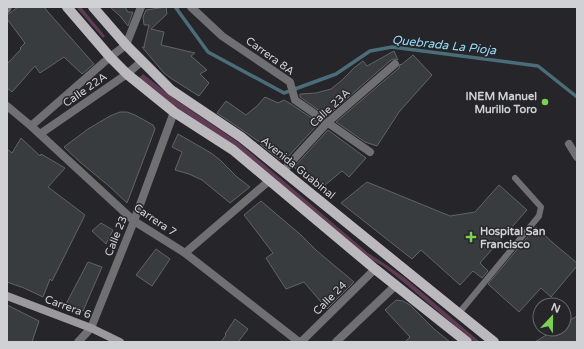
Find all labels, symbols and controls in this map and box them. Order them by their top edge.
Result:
water label: Quebrada La Pioja [391,33,497,57]
street label: Carrera 8A [243,34,297,78]
street label: Calle 22A [61,70,109,110]
street label: Calle 23A [307,86,353,130]
place label: INEM Manuel Murillo Toro [465,90,537,116]
marker: INEM Manuel Murillo Toro [540,97,550,107]
street label: Avenida Guabinal [258,134,338,202]
street label: Carrera 7 [131,201,179,239]
street label: Calle 23 [102,214,130,258]
place label: Hospital San Francisco [480,225,546,251]
marker: Hospital San Francisco [465,231,477,243]
street label: Calle 24 [310,278,350,318]
street label: Carrera 6 [43,293,93,321]
north arrow [532,297,572,337]
text: N [549,301,562,316]

